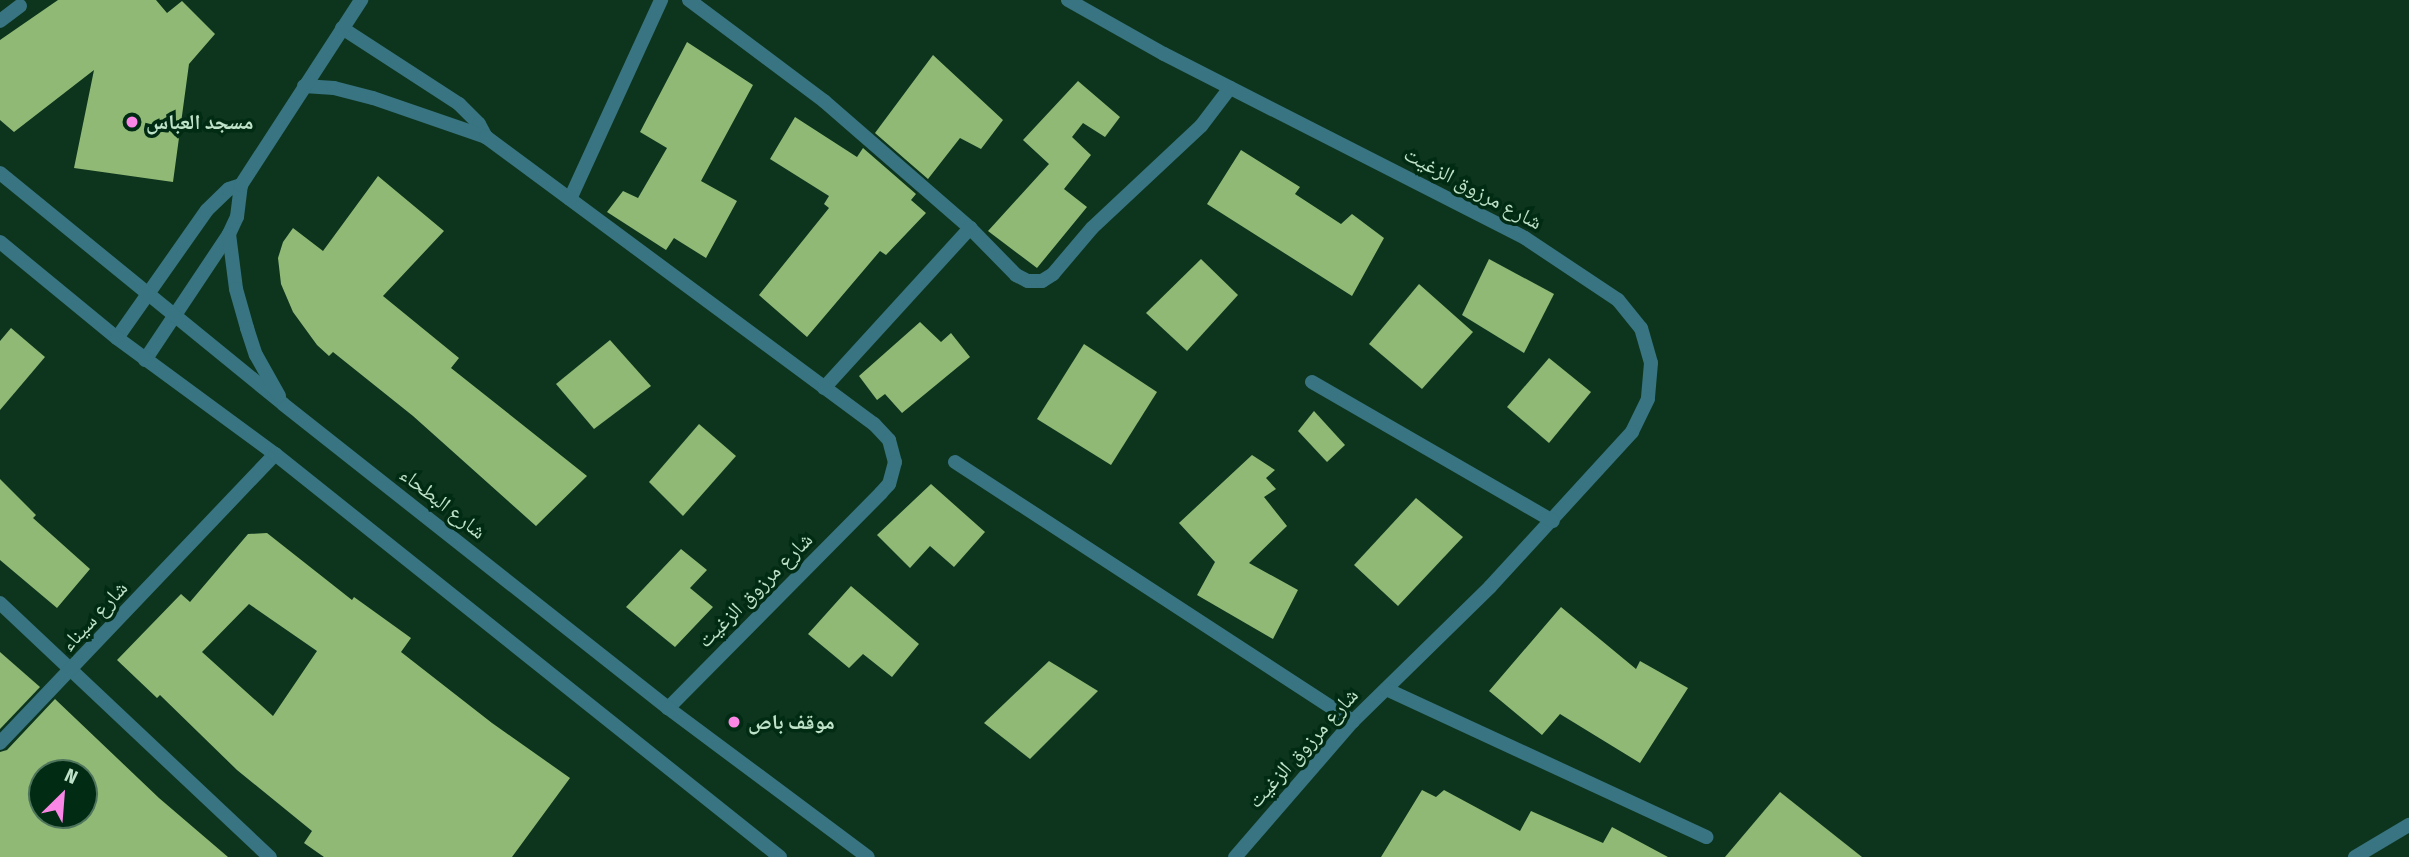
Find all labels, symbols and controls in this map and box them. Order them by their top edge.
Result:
place label: مسجد العباس [146,109,253,135]
marker: مسجد العباس [124,114,140,130]
street label: شارع مرزوق الزغيت [1400,141,1546,235]
street label: شارع البطحاء [395,462,491,544]
street label: شارع مرزوق الزغيت [692,527,818,653]
street label: شارع سيناء [55,576,133,656]
street label: شارع مرزوق الزغيت [1243,683,1363,813]
place label: موقف باص [748,709,835,735]
marker: موقف باص [726,714,742,730]
north arrow [28,759,98,829]
text: N [61,763,81,789]

